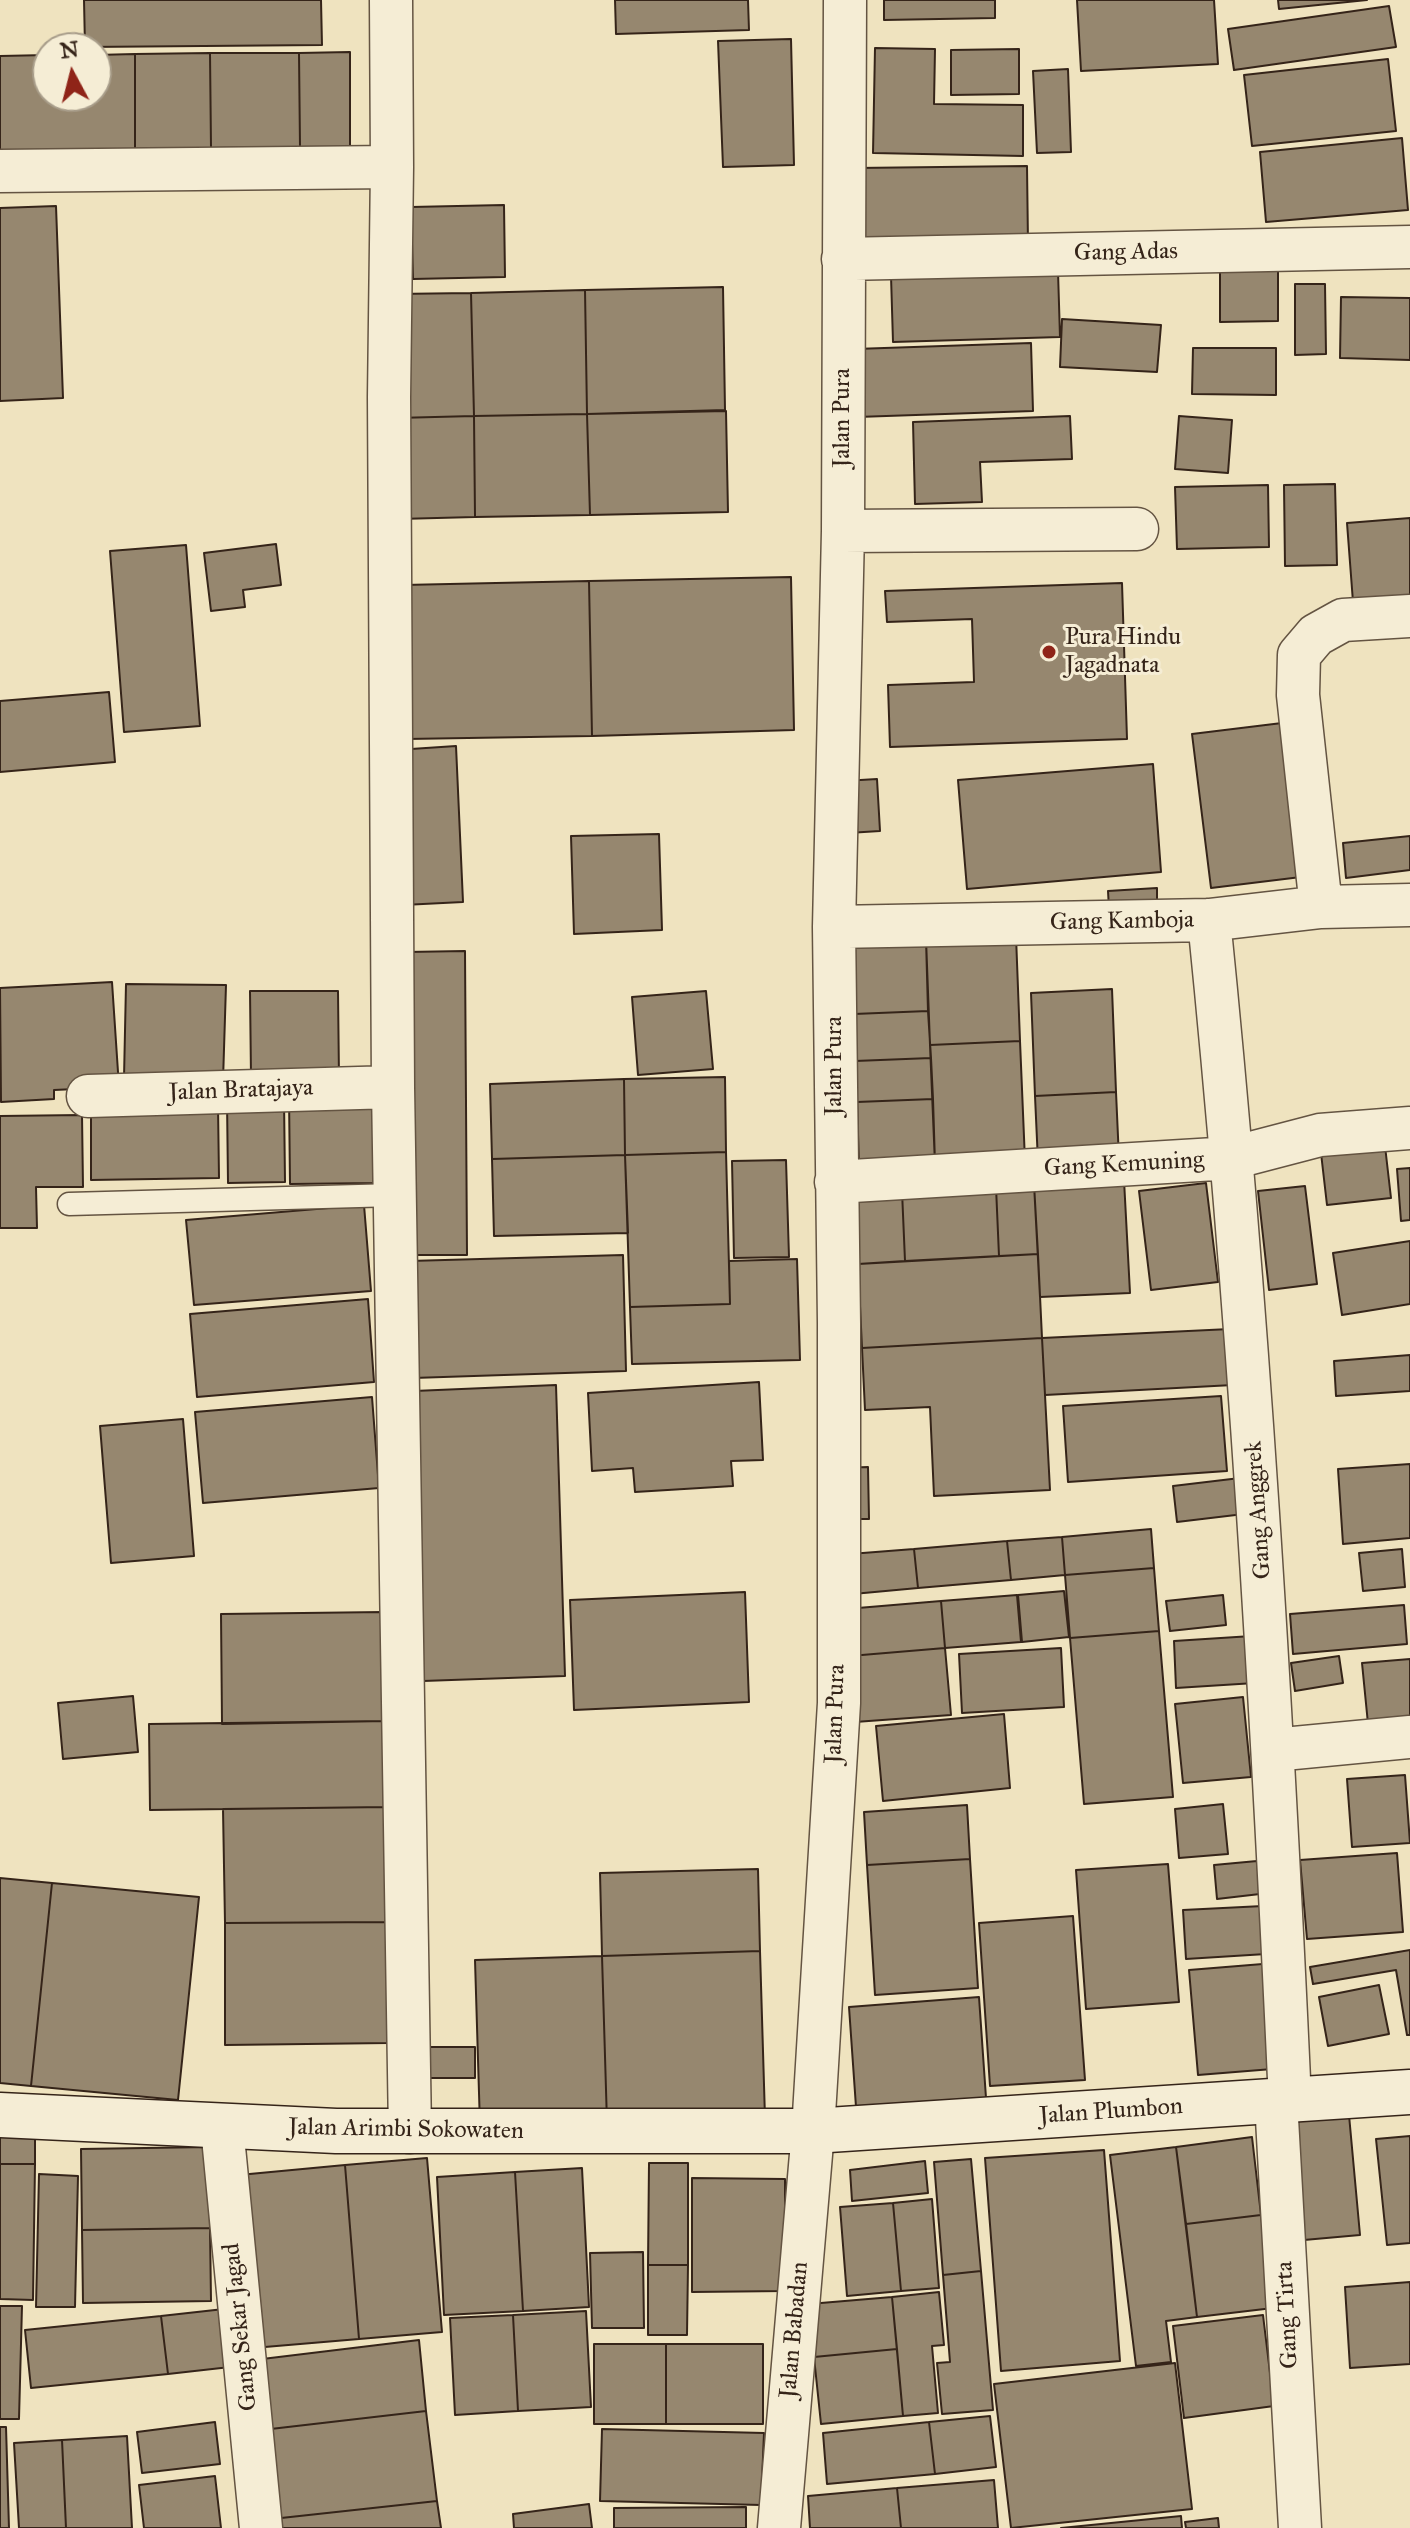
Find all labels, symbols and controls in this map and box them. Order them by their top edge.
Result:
north arrow [32,32,112,112]
text: N [58,35,80,64]
street label: Gang Adas [1074,238,1178,268]
street label: Jalan Pura [829,368,857,468]
place label: Pura Hindu Jagadnata [1065,624,1181,680]
marker: Pura Hindu Jagadnata [1040,643,1058,661]
street label: Gang Kamboja [1050,906,1194,938]
street label: Jalan Pura [821,1016,849,1116]
street label: Jalan Bratajaya [168,1074,314,1108]
street label: Gang Kemuning [1043,1146,1205,1184]
street label: Gang Anggrek [1240,1440,1278,1580]
street label: Jalan Pura [820,1664,852,1764]
street label: Jalan Plumbon [1038,2093,1184,2131]
street label: Jalan Arimbi Sokowaten [288,2114,524,2146]
street label: Gang Sekar Jagad [218,2242,264,2412]
street label: Gang Tirta [1271,2260,1305,2370]
street label: Jalan Babadan [775,2261,815,2399]

